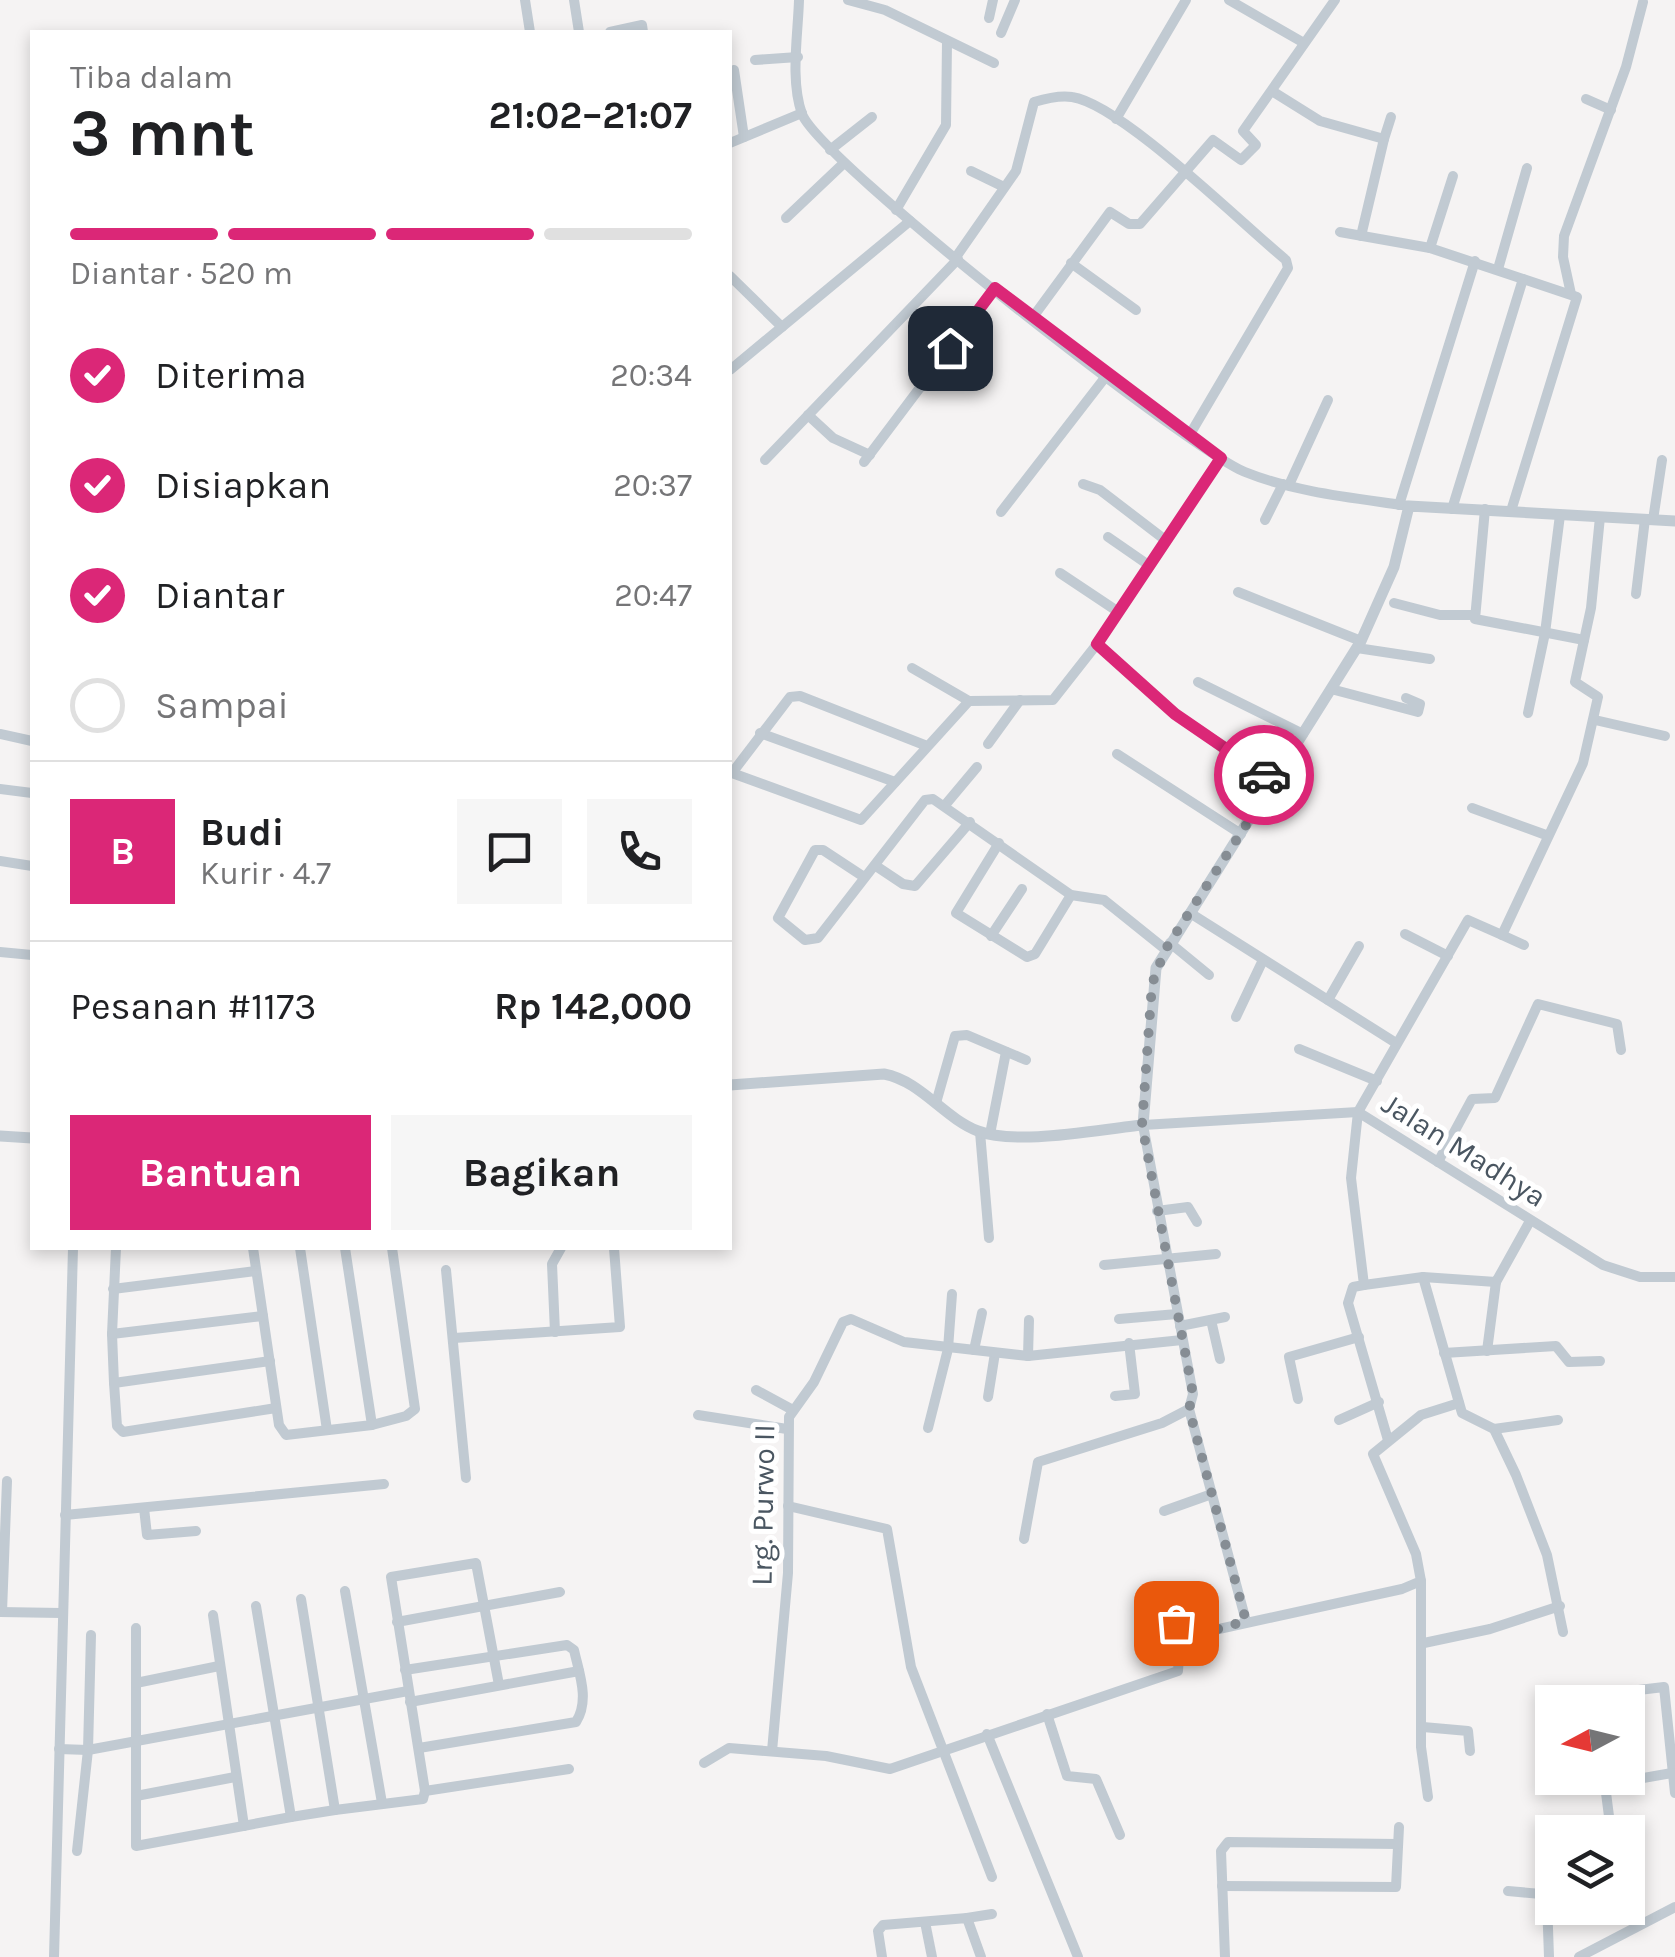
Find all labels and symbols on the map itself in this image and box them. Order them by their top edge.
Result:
pin [908,306,993,391]
courier [1214,725,1314,825]
street label: Jalan Madhya [1375,1085,1553,1215]
street label: Lrg. Purwo II [744,1424,782,1586]
pin [1134,1581,1219,1666]
north arrow [1535,1685,1645,1795]

